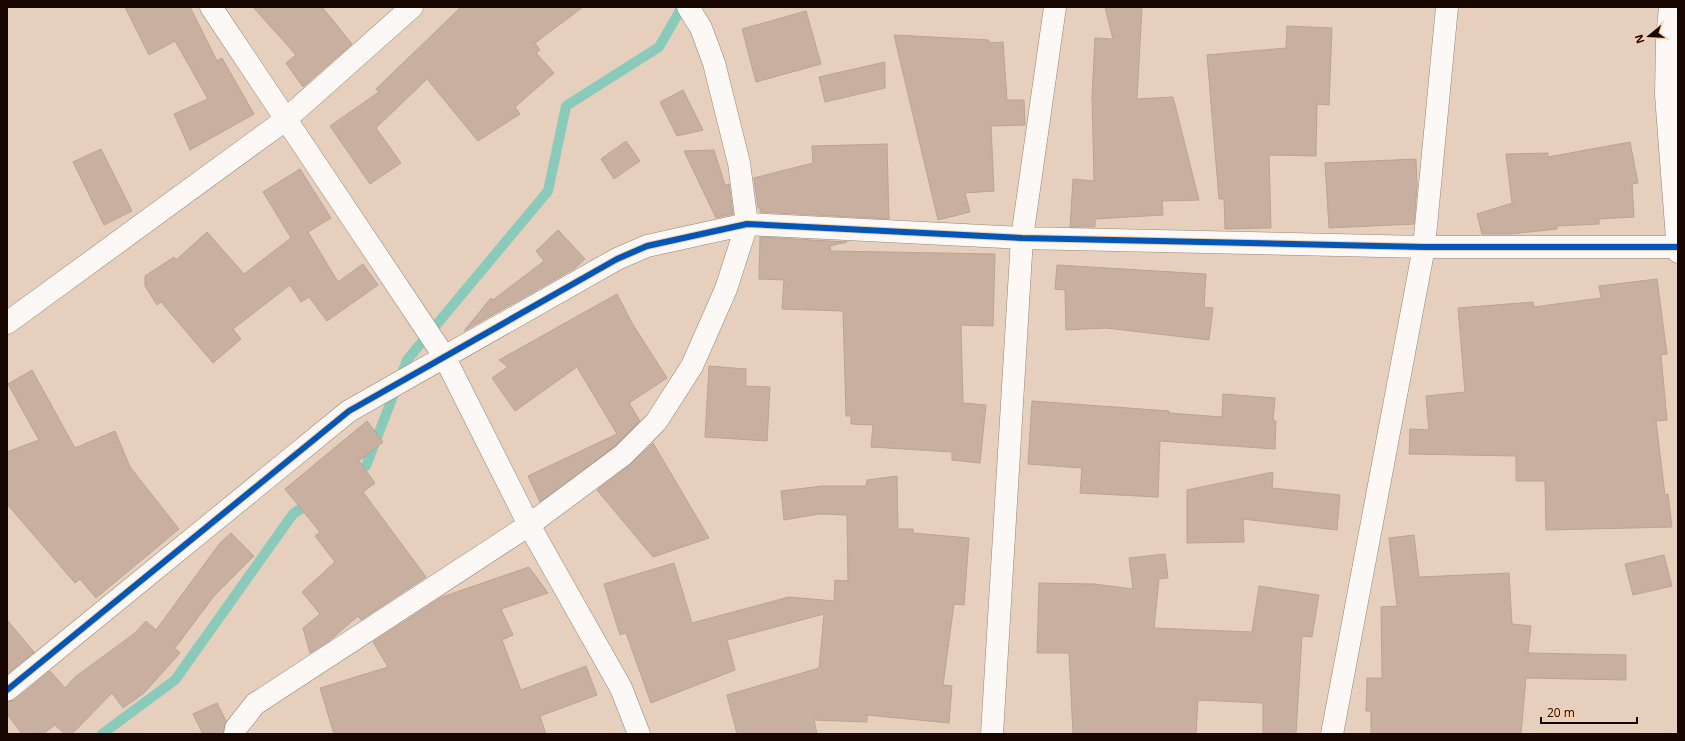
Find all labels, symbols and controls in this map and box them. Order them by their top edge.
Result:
north arrow [1629,16,1669,56]
text: N [1630,33,1648,46]
scale bar [1541,699,1637,725]
text: 20 m [1547,704,1575,721]

